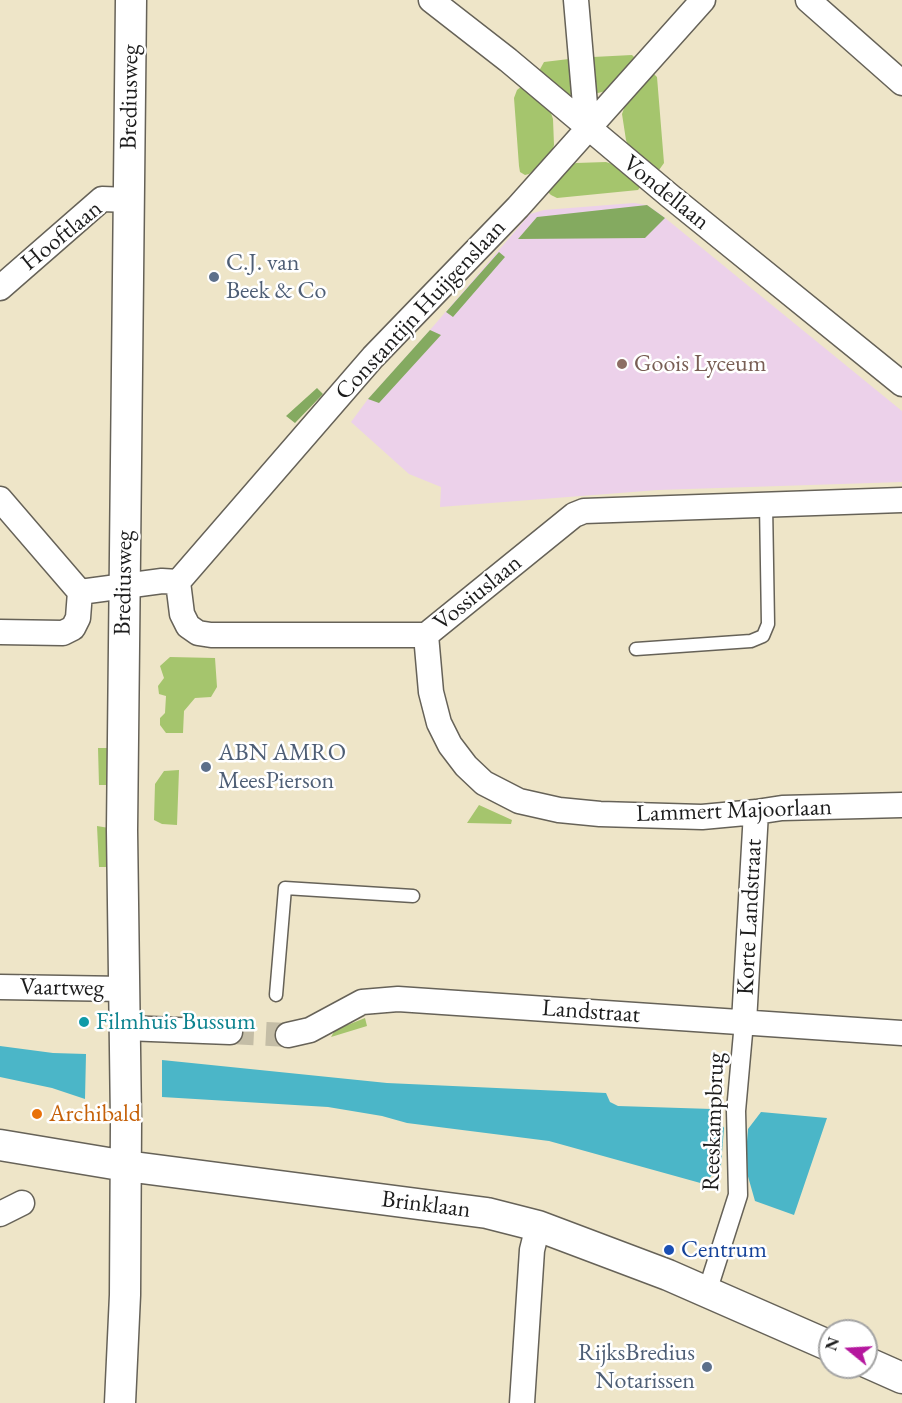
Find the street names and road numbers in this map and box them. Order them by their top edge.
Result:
street label: Brediusweg [115,44,145,150]
street label: Vondellaan [617,149,715,237]
street label: Hooftlaan [16,195,108,277]
street label: Constantijn Huijgenslaan [330,214,512,406]
street label: Brediusweg [109,530,139,636]
street label: Vossiuslaan [428,549,528,637]
street label: Lammert Majoorlaan [636,793,832,829]
street label: Korte Landstraat [732,838,768,996]
street label: Vaartweg [20,973,104,1003]
street label: Landstraat [541,994,641,1030]
street label: Reeskampbrug [697,1052,731,1192]
street label: Brinklaan [380,1185,472,1225]

